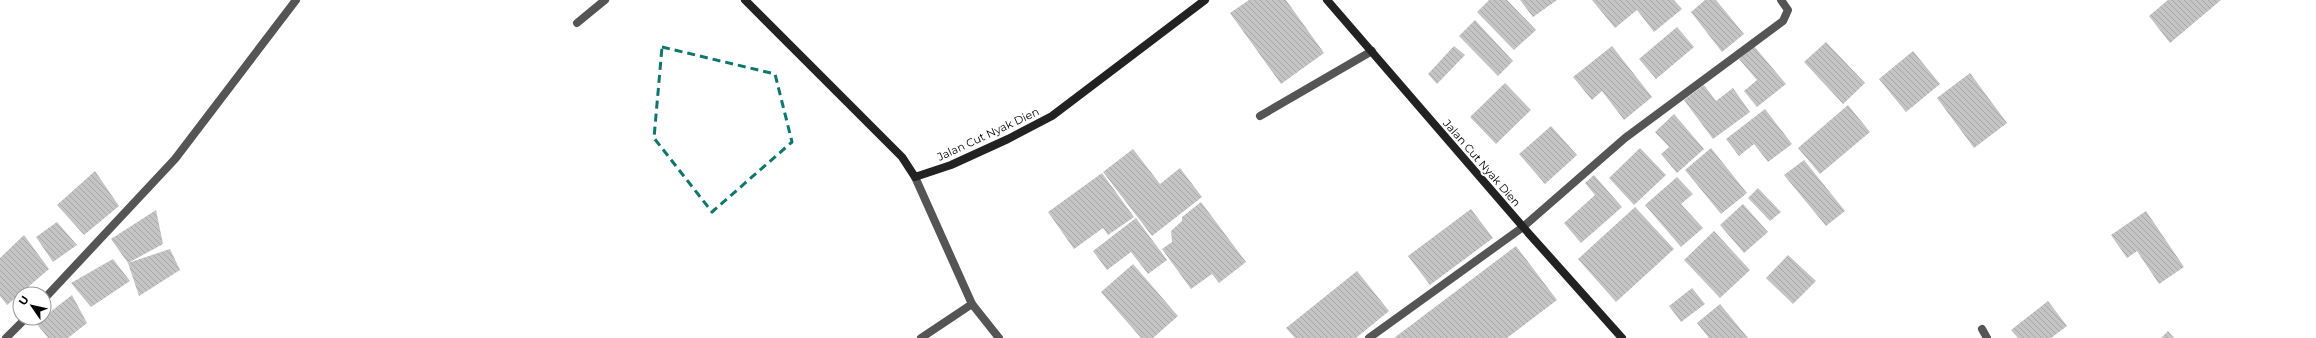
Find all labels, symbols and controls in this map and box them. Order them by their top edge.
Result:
street label: Jalan Cut Nyak Dien [934,104,1041,164]
street label: Jalan Cut Nyak Dien [1440,116,1524,209]
north arrow [12,286,52,326]
text: U [15,293,32,308]

